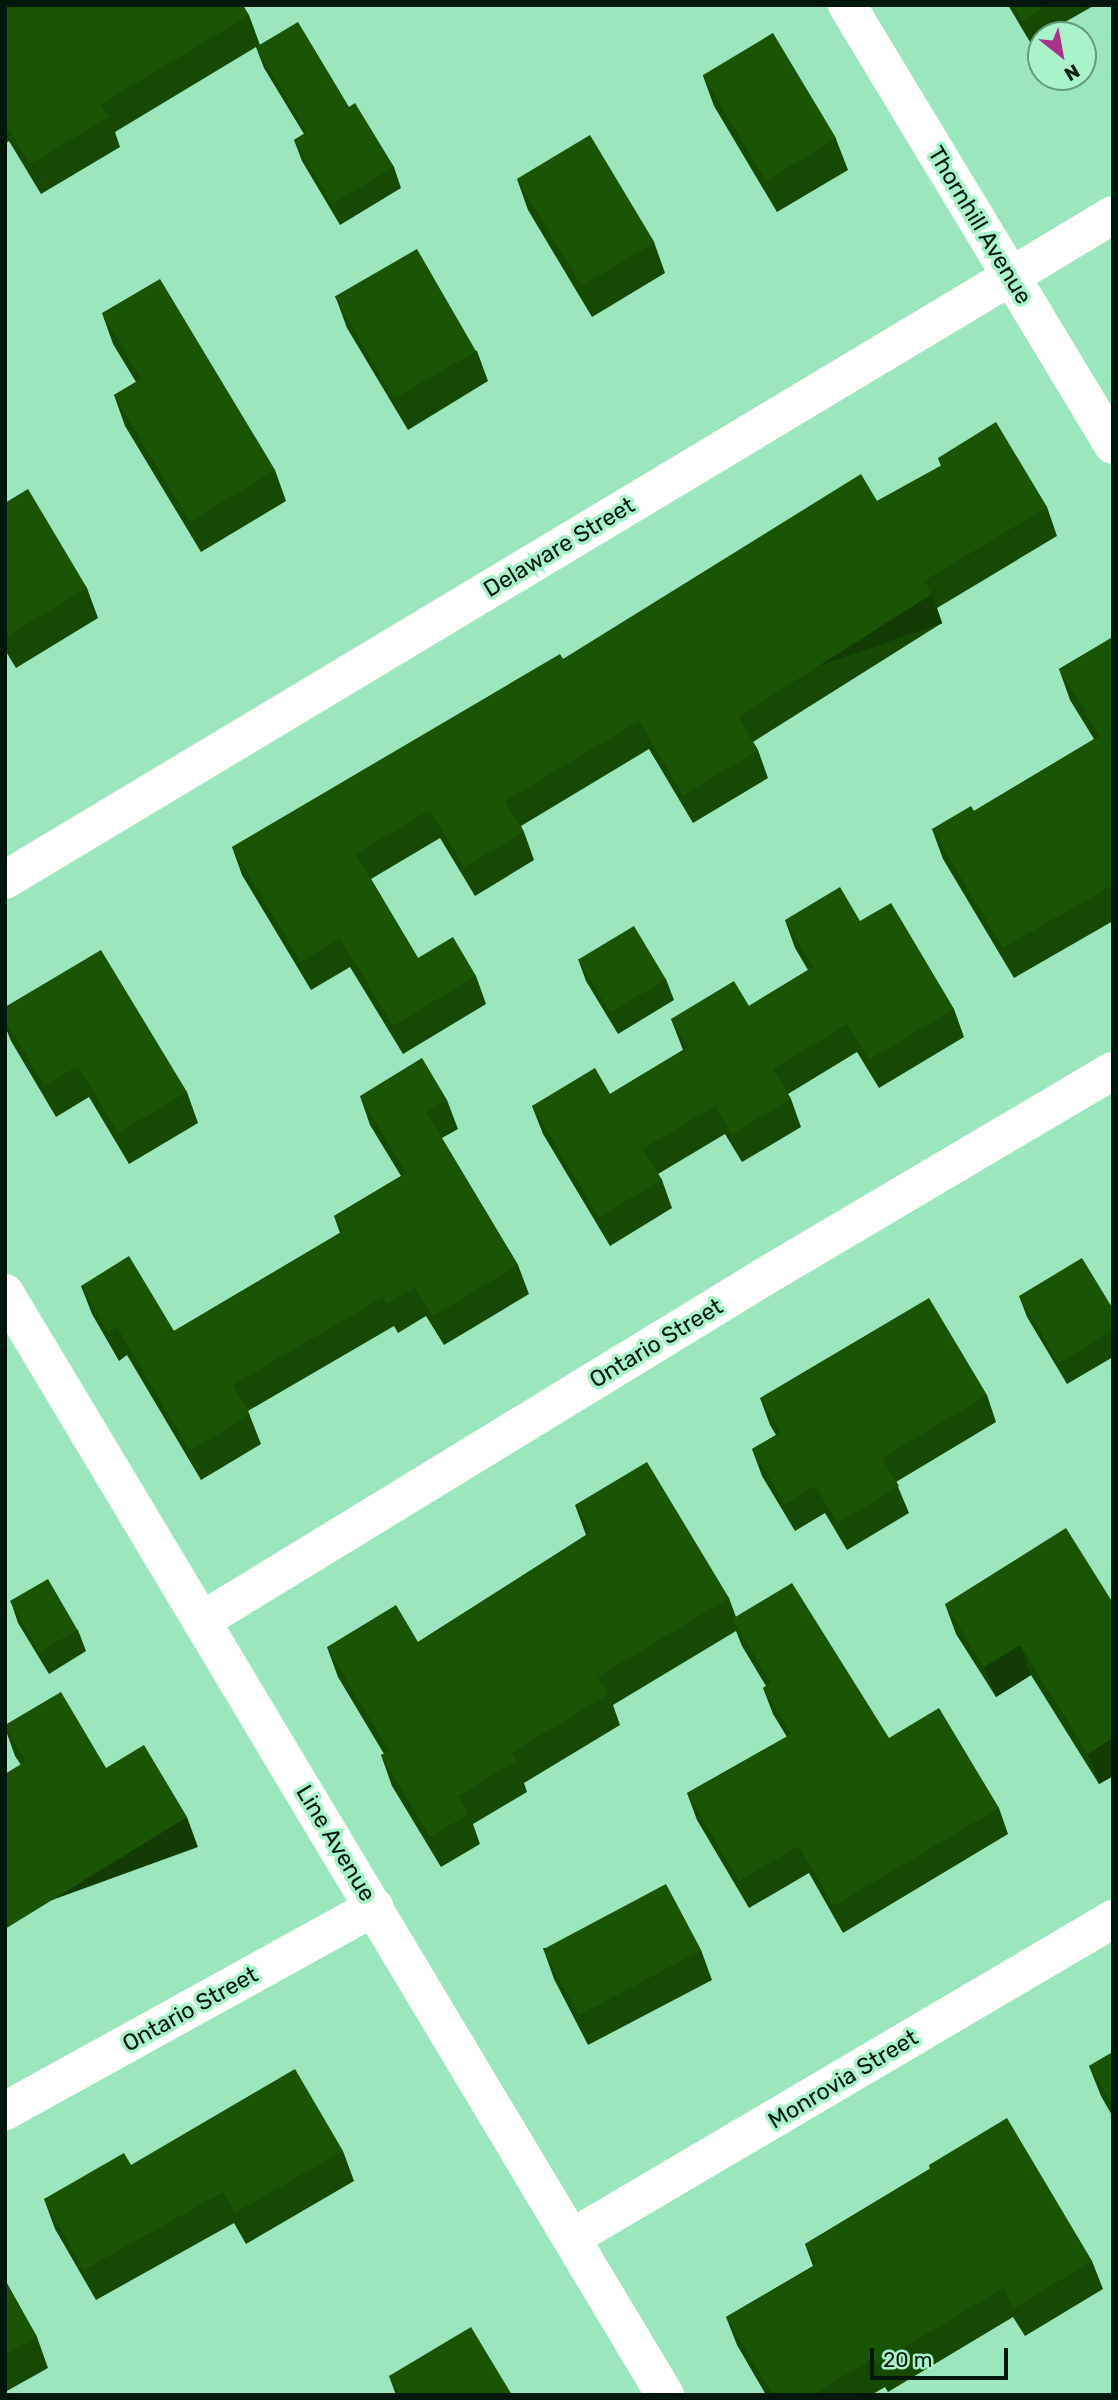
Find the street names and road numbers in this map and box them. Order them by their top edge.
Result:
street label: Thornhill Avenue [922,141,1038,309]
street label: Delaware Street [478,491,640,603]
street label: Ontario Street [584,1292,728,1394]
street label: Line Avenue [290,1780,382,1906]
street label: Ontario Street [117,1960,263,2058]
street label: Monrovia Street [763,2023,923,2135]

